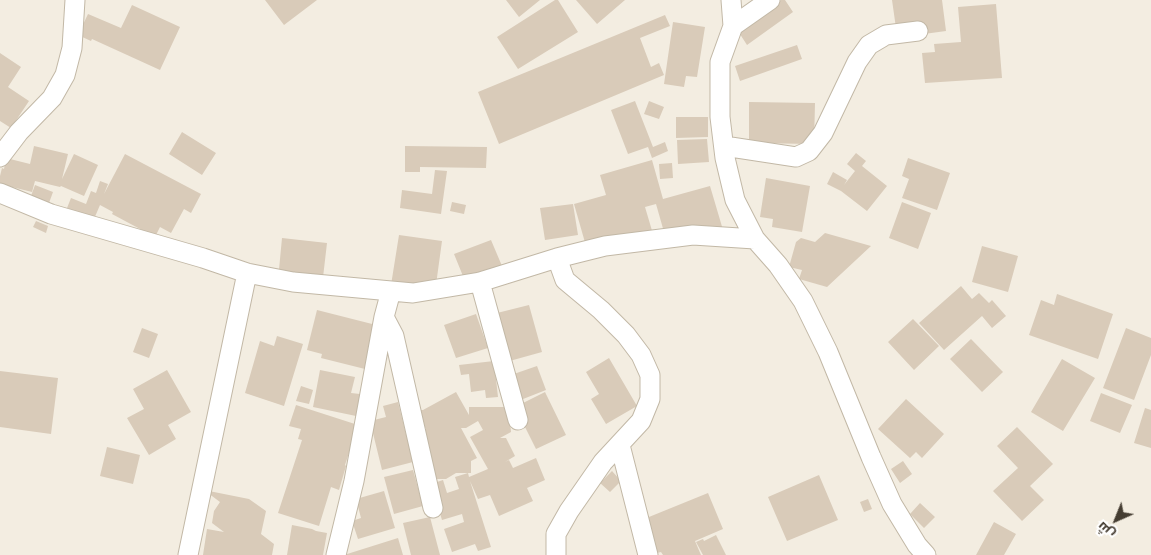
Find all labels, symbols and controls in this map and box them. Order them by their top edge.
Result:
north arrow [1091,495,1141,545]
text: ش [1093,518,1118,544]

